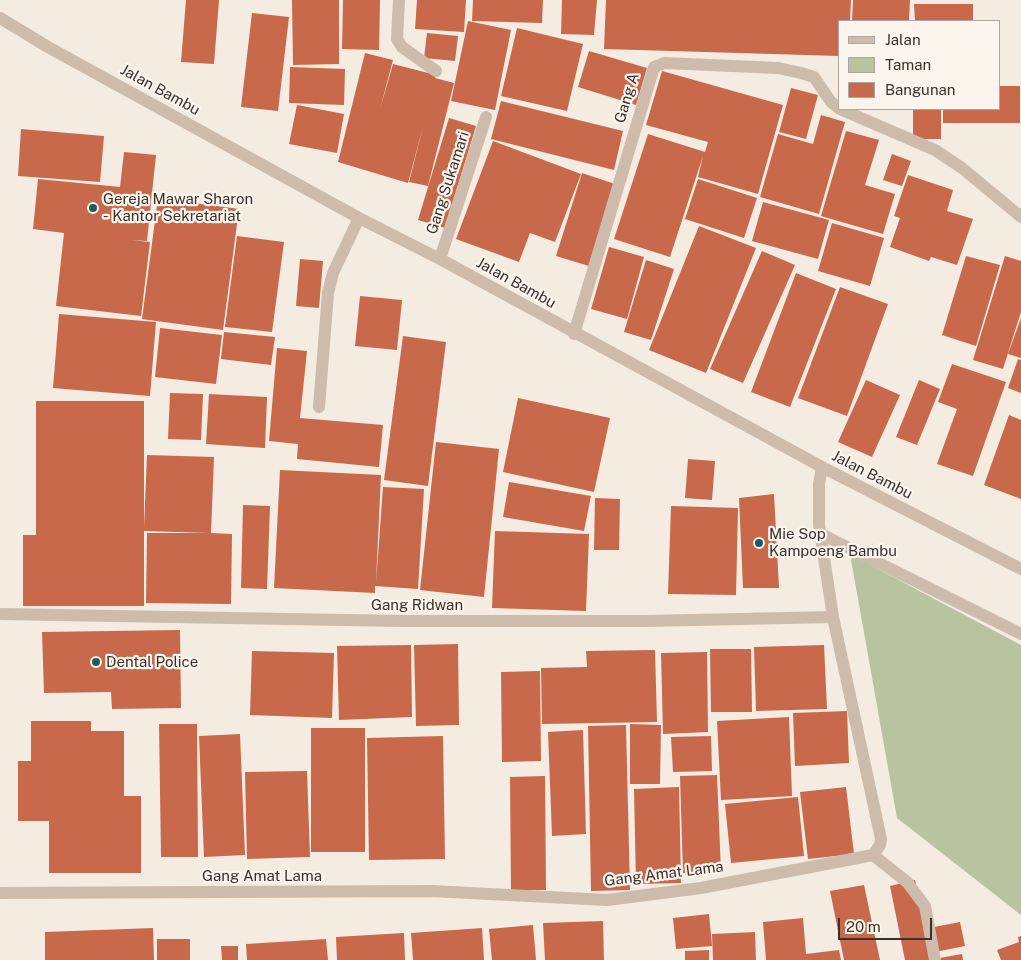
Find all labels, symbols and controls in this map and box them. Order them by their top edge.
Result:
legend [838,20,1001,110]
text: Jalan [885,31,921,48]
text: Taman [885,56,931,73]
street label: Jalan Bambu [117,61,203,119]
street label: Gang A [611,71,643,125]
text: Bangunan [885,81,956,98]
street label: Gang Sukamari [423,129,473,237]
place label: Gereja Mawar Sharon - Kantor Sekretariat [103,190,253,225]
marker: Gereja Mawar Sharon - Kantor Sekretariat [87,202,99,214]
street label: Jalan Bambu [473,254,559,312]
street label: Jalan Bambu [829,447,915,503]
place label: Mie Sop Kampoeng Bambu [769,525,897,560]
marker: Mie Sop Kampoeng Bambu [753,537,765,549]
street label: Gang Ridwan [371,596,463,614]
place label: Dental Police [106,653,198,671]
marker: Dental Police [90,656,102,668]
street label: Gang Amat Lama [603,858,725,890]
street label: Gang Amat Lama [202,867,322,885]
scale bar [841,908,935,940]
text: 20 m [846,918,881,935]

